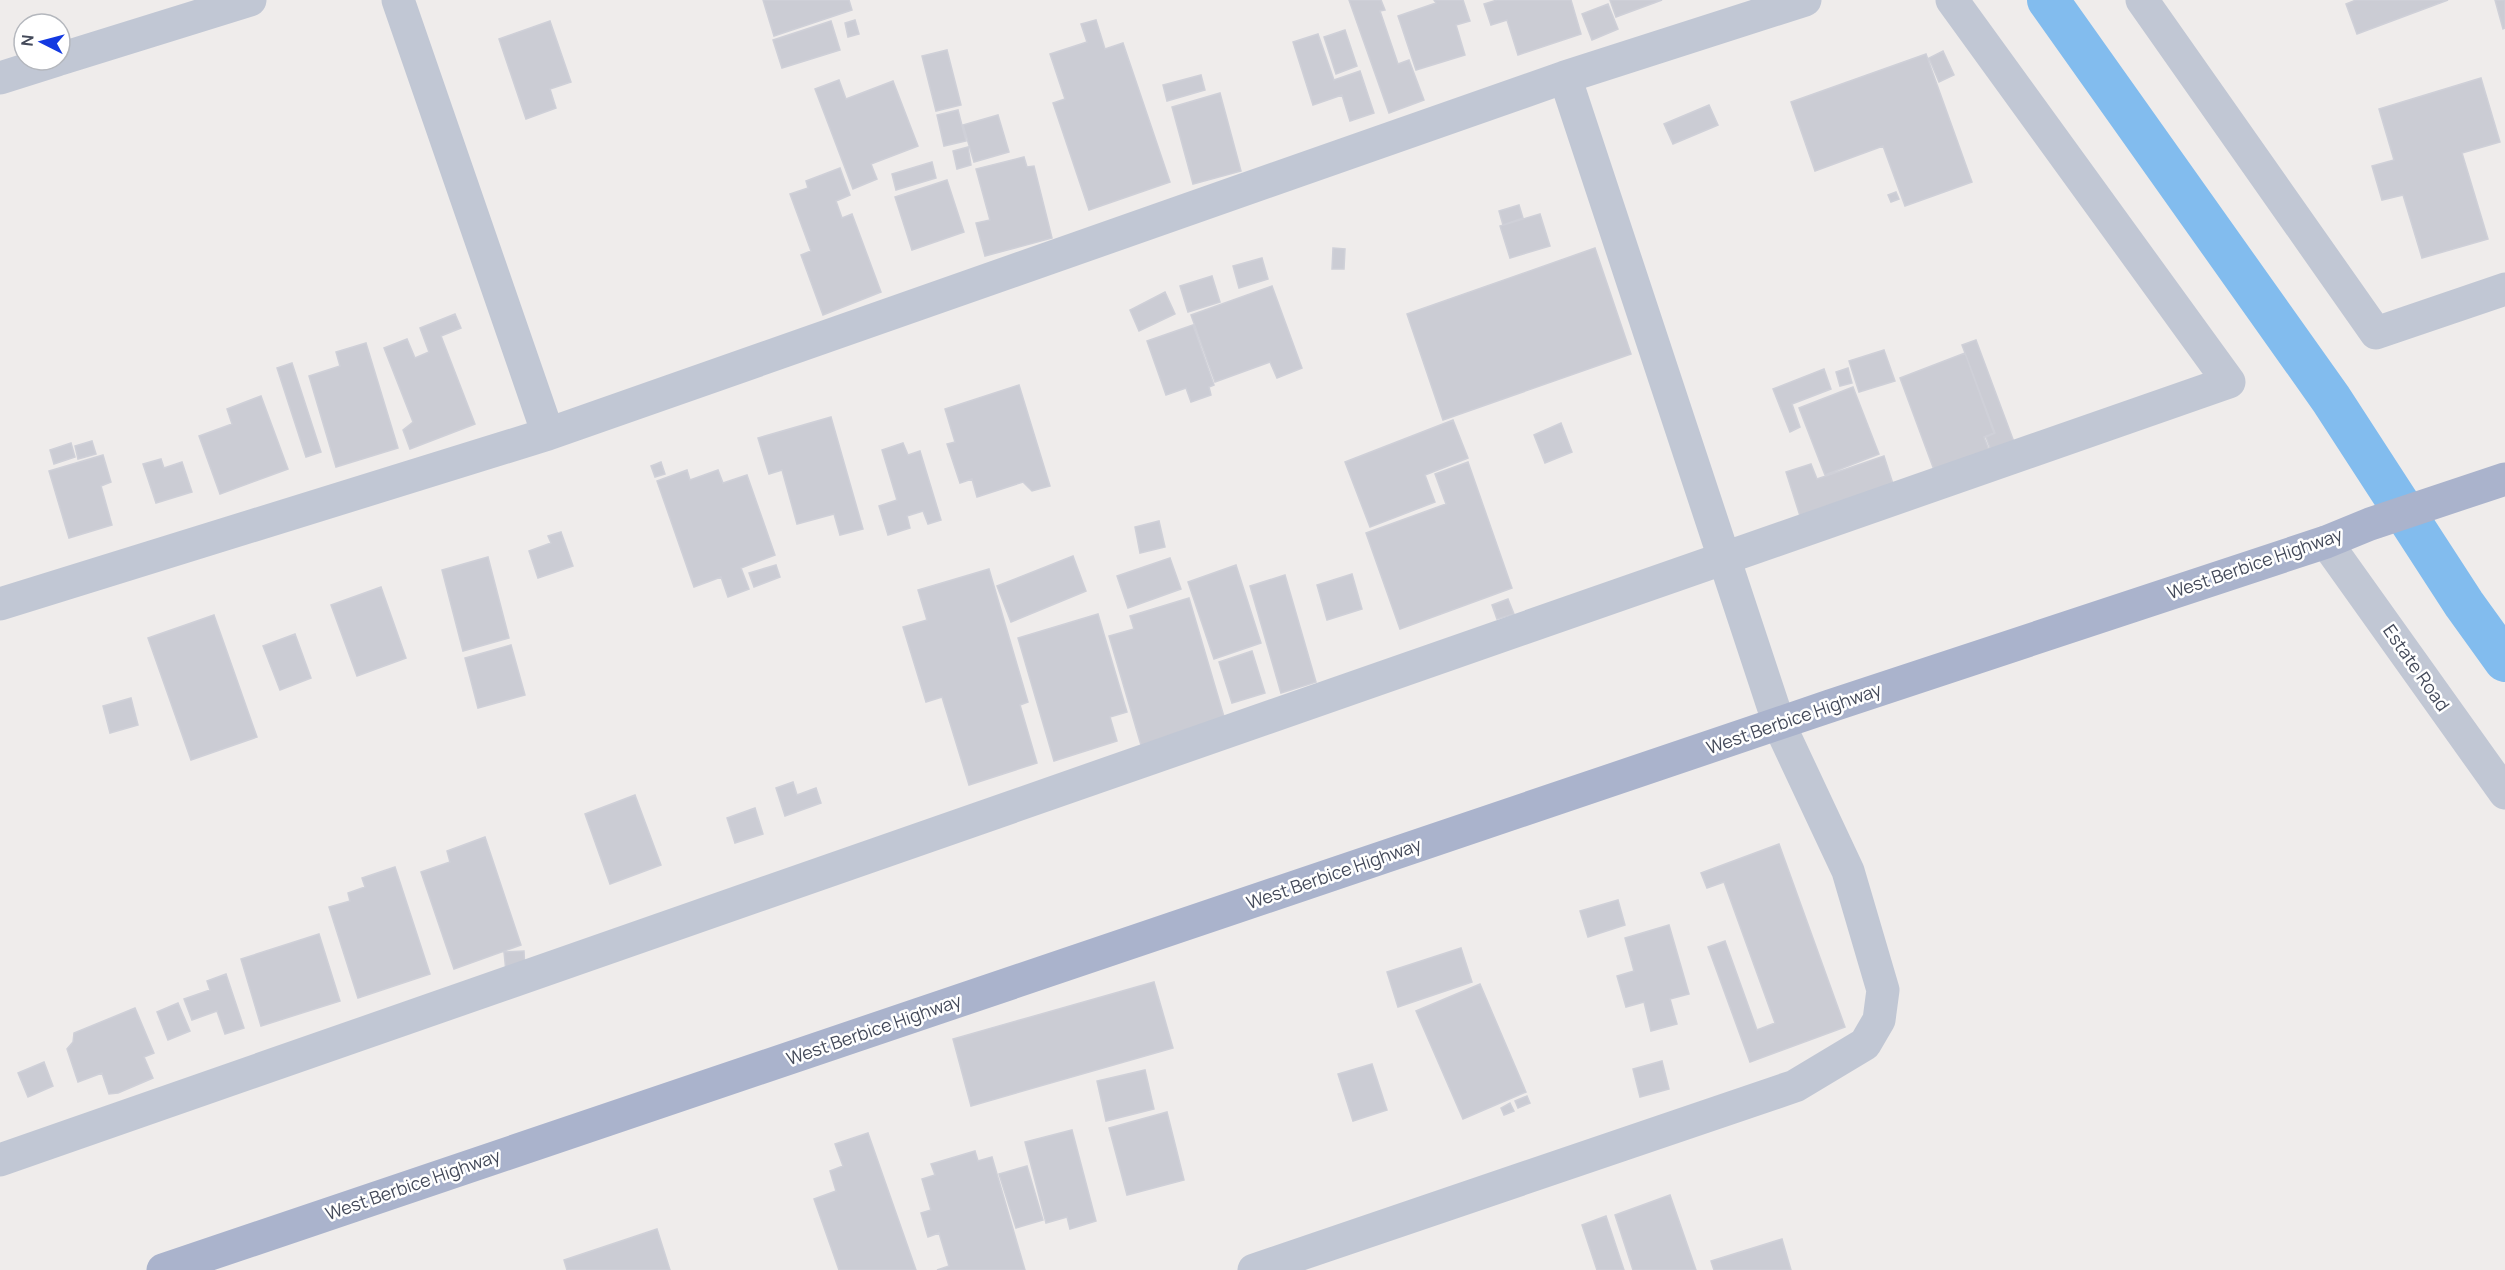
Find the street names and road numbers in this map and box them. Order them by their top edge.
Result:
street label: West Berbice Highway [2164,522,2346,604]
street label: Estate Road [2378,619,2455,715]
street label: West Berbice Highway [1703,677,1885,759]
street label: West Berbice Highway [1243,832,1425,914]
street label: West Berbice Highway [783,988,965,1070]
street label: West Berbice Highway [322,1143,504,1225]

